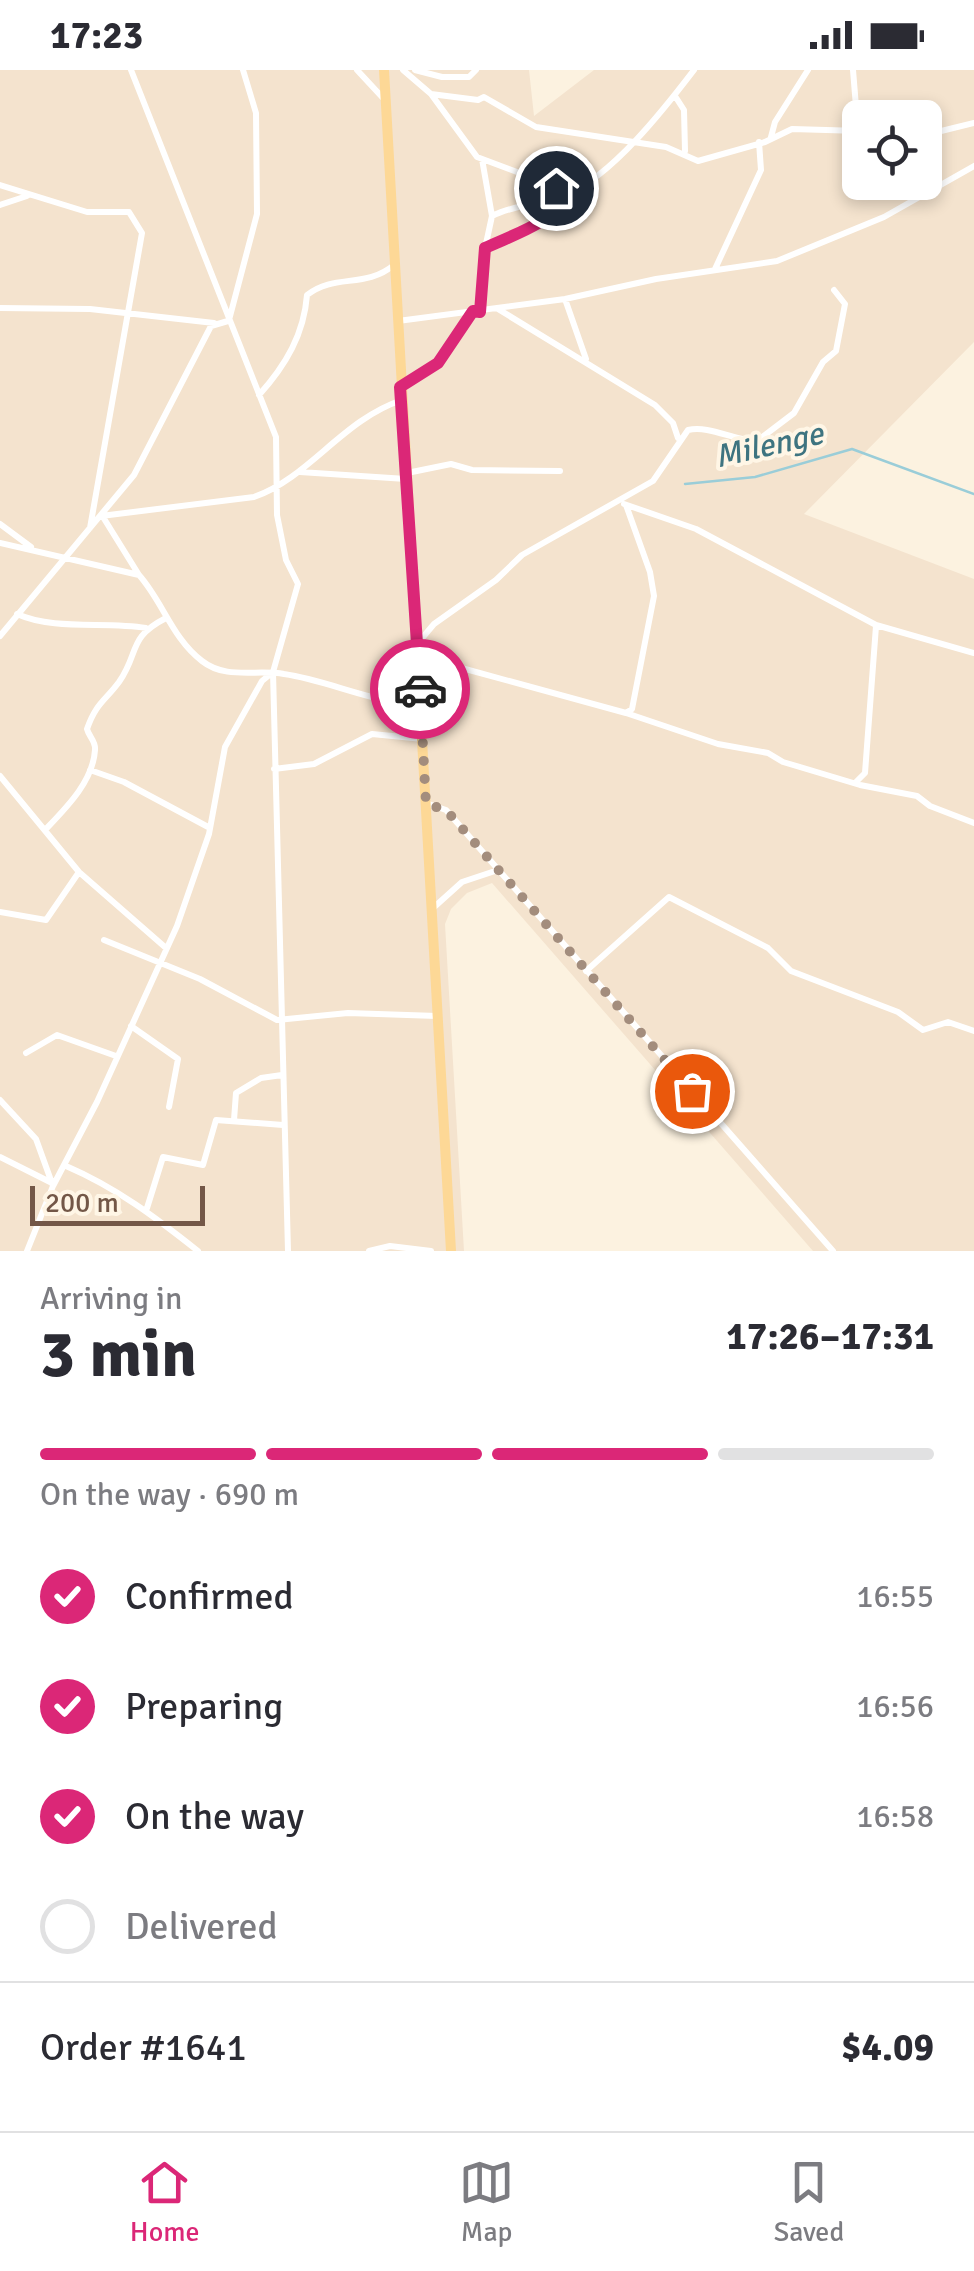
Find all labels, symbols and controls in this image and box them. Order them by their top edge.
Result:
text: 17:23 [50,12,143,59]
map controls [842,100,942,200]
button: locate [842,100,942,200]
pin [514,146,599,231]
icon: home [529,161,584,216]
water label: Milenge [711,413,829,476]
courier [370,639,470,739]
icon: car [393,662,448,717]
pin [650,1049,735,1134]
icon: bag [665,1064,720,1119]
scale bar [30,1181,205,1226]
text: 200 m [45,1186,119,1220]
text: Arriving in [40,1279,182,1318]
text: 17:26–17:31 [726,1313,934,1360]
text: 3 min [40,1315,197,1395]
text: On the way · 690 m [40,1475,299,1514]
icon: check [40,1569,95,1624]
text: Confirmed [125,1573,294,1620]
text: 16:55 [856,1577,934,1616]
icon: check [40,1679,95,1734]
text: Preparing [125,1683,283,1730]
text: 16:56 [856,1687,934,1726]
icon: check [40,1789,95,1844]
text: On the way [125,1793,304,1840]
text: 16:58 [856,1797,934,1836]
text: Delivered [125,1903,278,1950]
text: Order #1641 [40,2024,247,2071]
text: $4.09 [841,2024,934,2071]
tab: Home [130,2155,200,2249]
tab: Map [459,2155,514,2249]
tab: Saved [774,2155,844,2249]

